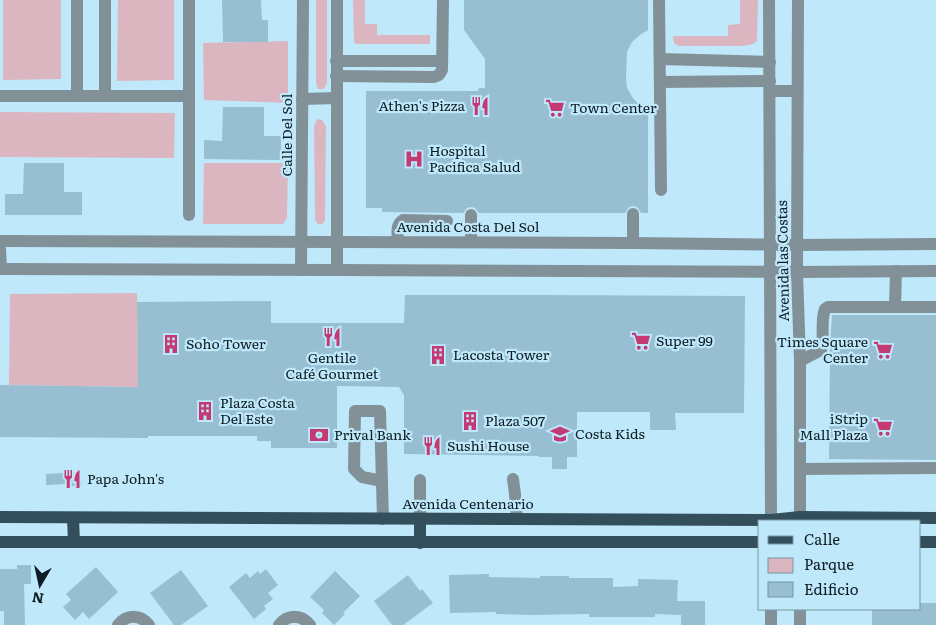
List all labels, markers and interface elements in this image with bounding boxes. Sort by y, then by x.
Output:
street label: Calle Del Sol [276,93,296,176]
place label: Athen's Pizza [378,95,465,115]
restaurant icon: Athen's Pizza [469,95,491,117]
supermarket icon: Town Center [544,97,566,119]
place label: Town Center [570,97,657,117]
place label: Hospital Pacifica Salud [429,140,521,176]
hospital icon: Hospital Pacifica Salud [403,148,425,170]
street label: Avenida las Costas [771,200,793,322]
street label: Avenida Costa Del Sol [396,216,540,236]
restaurant icon: Gentile Café Gourmet [321,326,343,348]
supermarket icon: Super 99 [630,330,652,352]
place label: Super 99 [656,330,713,350]
place label: Times Square Center [777,331,868,367]
building icon: Soho Tower [160,333,182,355]
place label: Soho Tower [186,333,266,353]
supermarket icon: Times Square Center [872,339,894,361]
building icon: Lacosta Tower [427,344,449,366]
place label: Lacosta Tower [453,344,550,364]
place label: Gentile Café Gourmet [286,347,379,383]
place label: Plaza Costa Del Este [220,392,295,428]
building icon: Plaza Costa Del Este [194,400,216,422]
place label: iStrip Mall Plaza [799,408,868,444]
building icon: Plaza 507 [459,410,481,432]
place label: Plaza 507 [485,410,545,430]
supermarket icon: iStrip Mall Plaza [872,416,894,438]
school or university icon: Costa Kids [549,423,571,445]
place label: Costa Kids [575,423,645,443]
bank icon: Prival Bank [308,424,330,446]
place label: Prival Bank [334,424,411,444]
restaurant icon: Sushi House [421,435,443,457]
place label: Sushi House [447,435,529,455]
restaurant icon: Papa John's [61,468,83,490]
place label: Papa John's [87,468,164,488]
street label: Avenida Centenario [402,493,534,513]
legend [758,520,921,610]
text: Calle [804,527,840,550]
text: Parque [804,552,854,575]
north arrow [15,560,65,610]
text: Edificio [804,577,859,600]
text: N [30,588,45,610]

